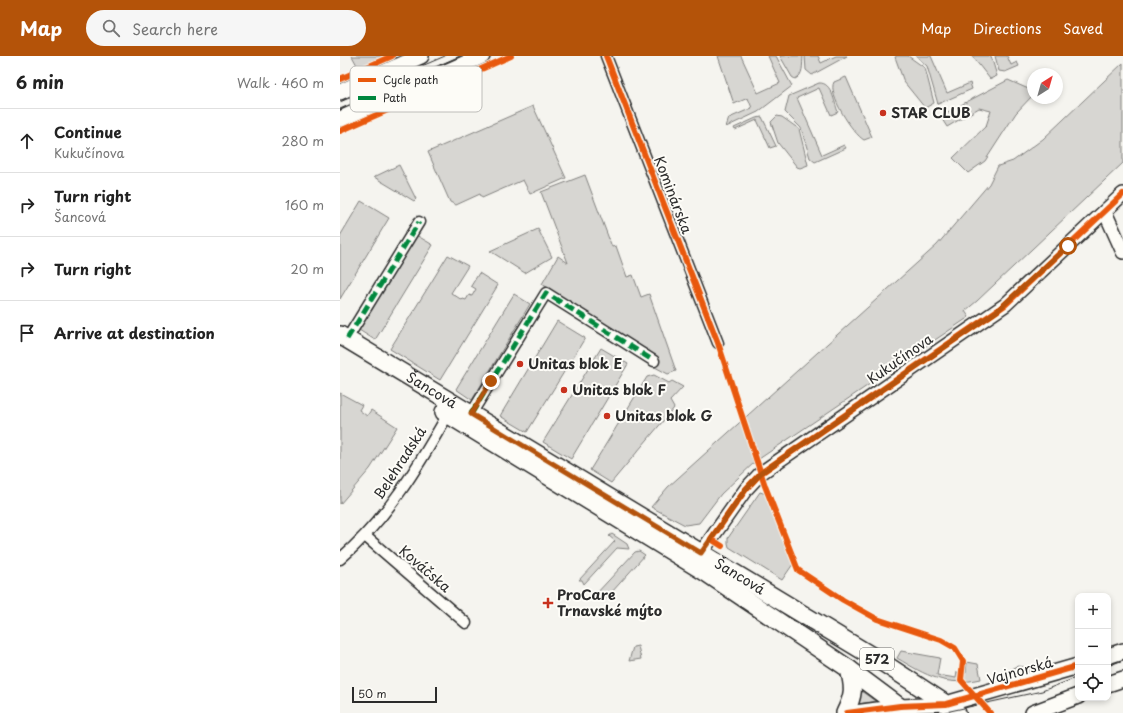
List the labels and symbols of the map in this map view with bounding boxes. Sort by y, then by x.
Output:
legend [350,66,482,112]
north arrow [1027,68,1063,104]
text: Cycle path [383,71,438,88]
text: Path [383,89,407,106]
place label: STAR CLUB [891,102,971,123]
marker: STAR CLUB [878,108,888,118]
street label: Kominárska [649,153,698,237]
route start [1059,237,1077,255]
street label: Kukučínova [863,328,937,389]
place label: Unitas blok E [528,353,623,374]
marker: Unitas blok E [515,359,525,369]
street label: Šancová [402,366,462,414]
route end [482,372,500,390]
place label: Unitas blok F [572,379,666,400]
marker: Unitas blok F [559,385,569,395]
place label: Unitas blok G [615,405,712,426]
marker: Unitas blok G [602,411,612,421]
street label: Belehradská [368,422,431,503]
street label: Kováčska [395,540,456,597]
street label: Šancová [711,552,770,600]
place label: ProCare Trnavské mýto [557,584,662,621]
marker: ProCare Trnavské mýto [542,597,554,609]
road number: 572 [860,648,894,670]
street label: Vajnorská [985,651,1055,690]
scale bar [352,685,437,704]

